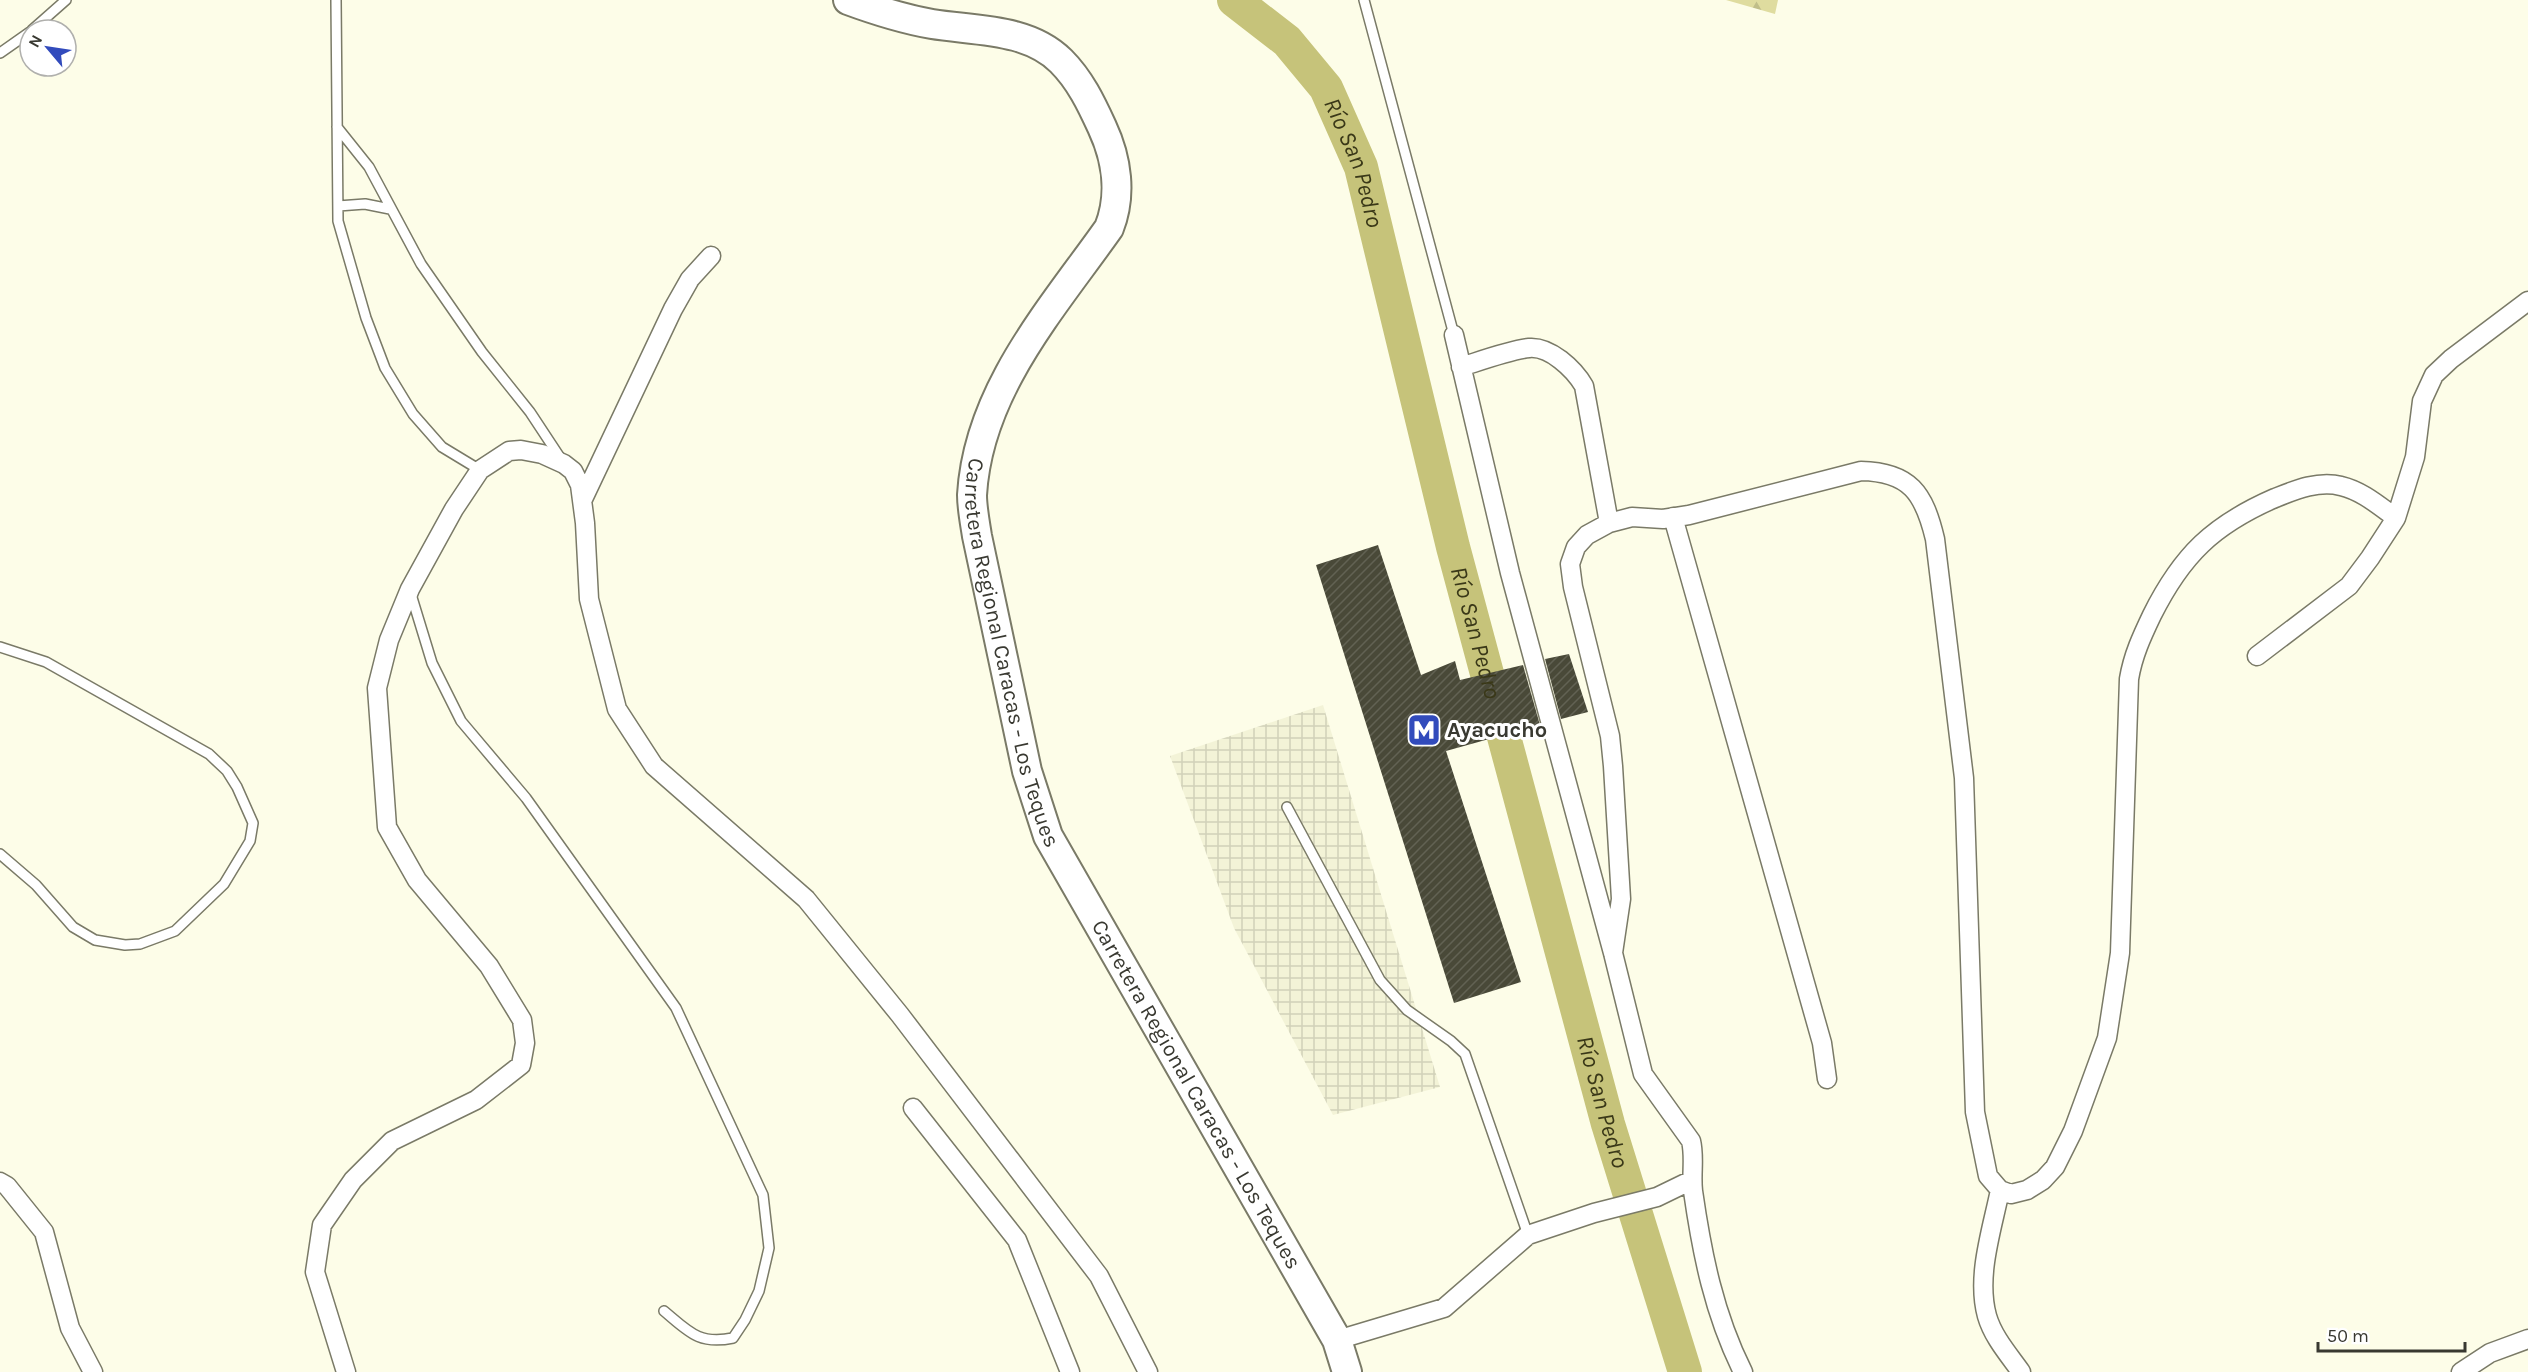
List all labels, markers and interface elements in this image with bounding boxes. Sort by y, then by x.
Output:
north arrow [18,18,78,78]
text: N [24,31,46,51]
water label: Río San Pedro [1318,93,1389,230]
street label: Carretera Regional Caracas - Los Teques [959,456,1065,852]
water label: Río San Pedro [1445,563,1507,702]
metro station icon: Ayacucho [1406,712,1442,748]
place label: Ayacucho [1447,717,1547,743]
street label: Carretera Regional Caracas - Los Teques [1086,915,1307,1274]
water label: Río San Pedro [1571,1033,1635,1171]
scale bar [2318,1315,2465,1353]
text: 50 m [2327,1325,2369,1347]

